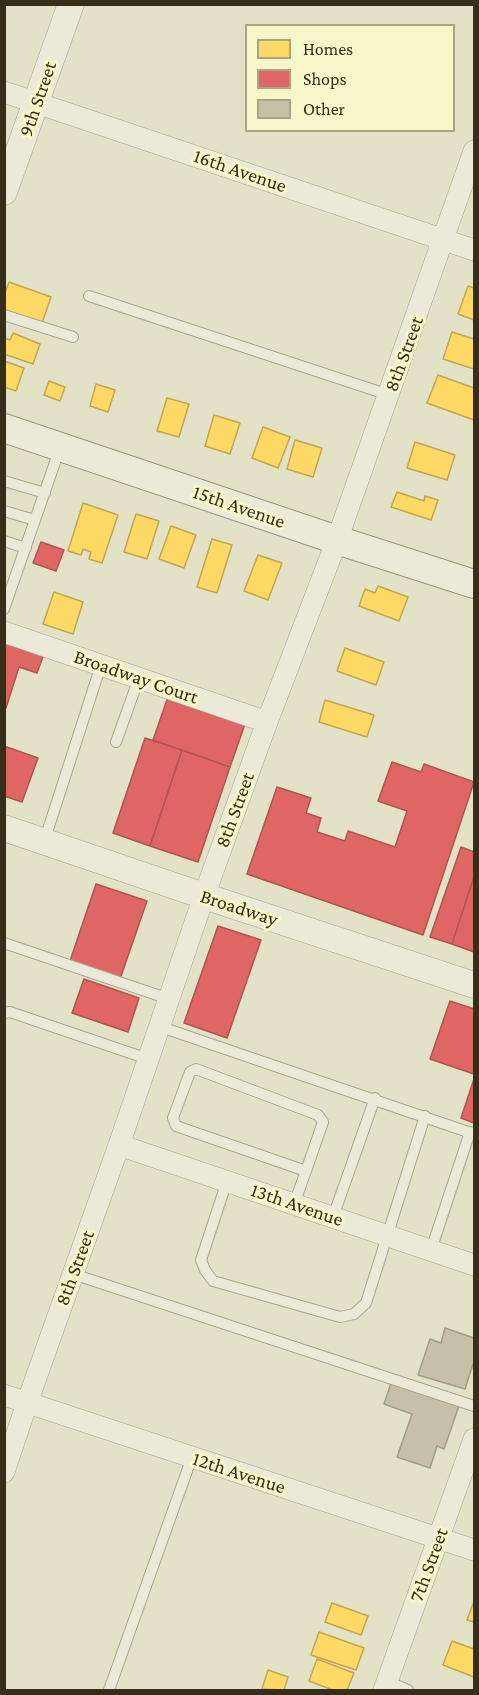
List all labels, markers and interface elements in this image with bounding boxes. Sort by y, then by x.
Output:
legend [245,24,455,132]
text: Homes [303,39,353,59]
street label: 9th Street [14,58,62,140]
text: Shops [303,69,347,89]
text: Other [303,99,345,119]
street label: 16th Avenue [190,144,290,198]
street label: 8th Street [379,313,429,395]
street label: 15th Avenue [190,480,288,534]
street label: Broadway Court [71,644,201,710]
street label: 8th Street [210,769,260,851]
street label: Broadway [197,884,281,932]
street label: 13th Avenue [248,1178,346,1232]
street label: 8th Street [50,1227,100,1309]
street label: 12th Avenue [190,1447,288,1499]
street label: 7th Street [405,1525,453,1605]

